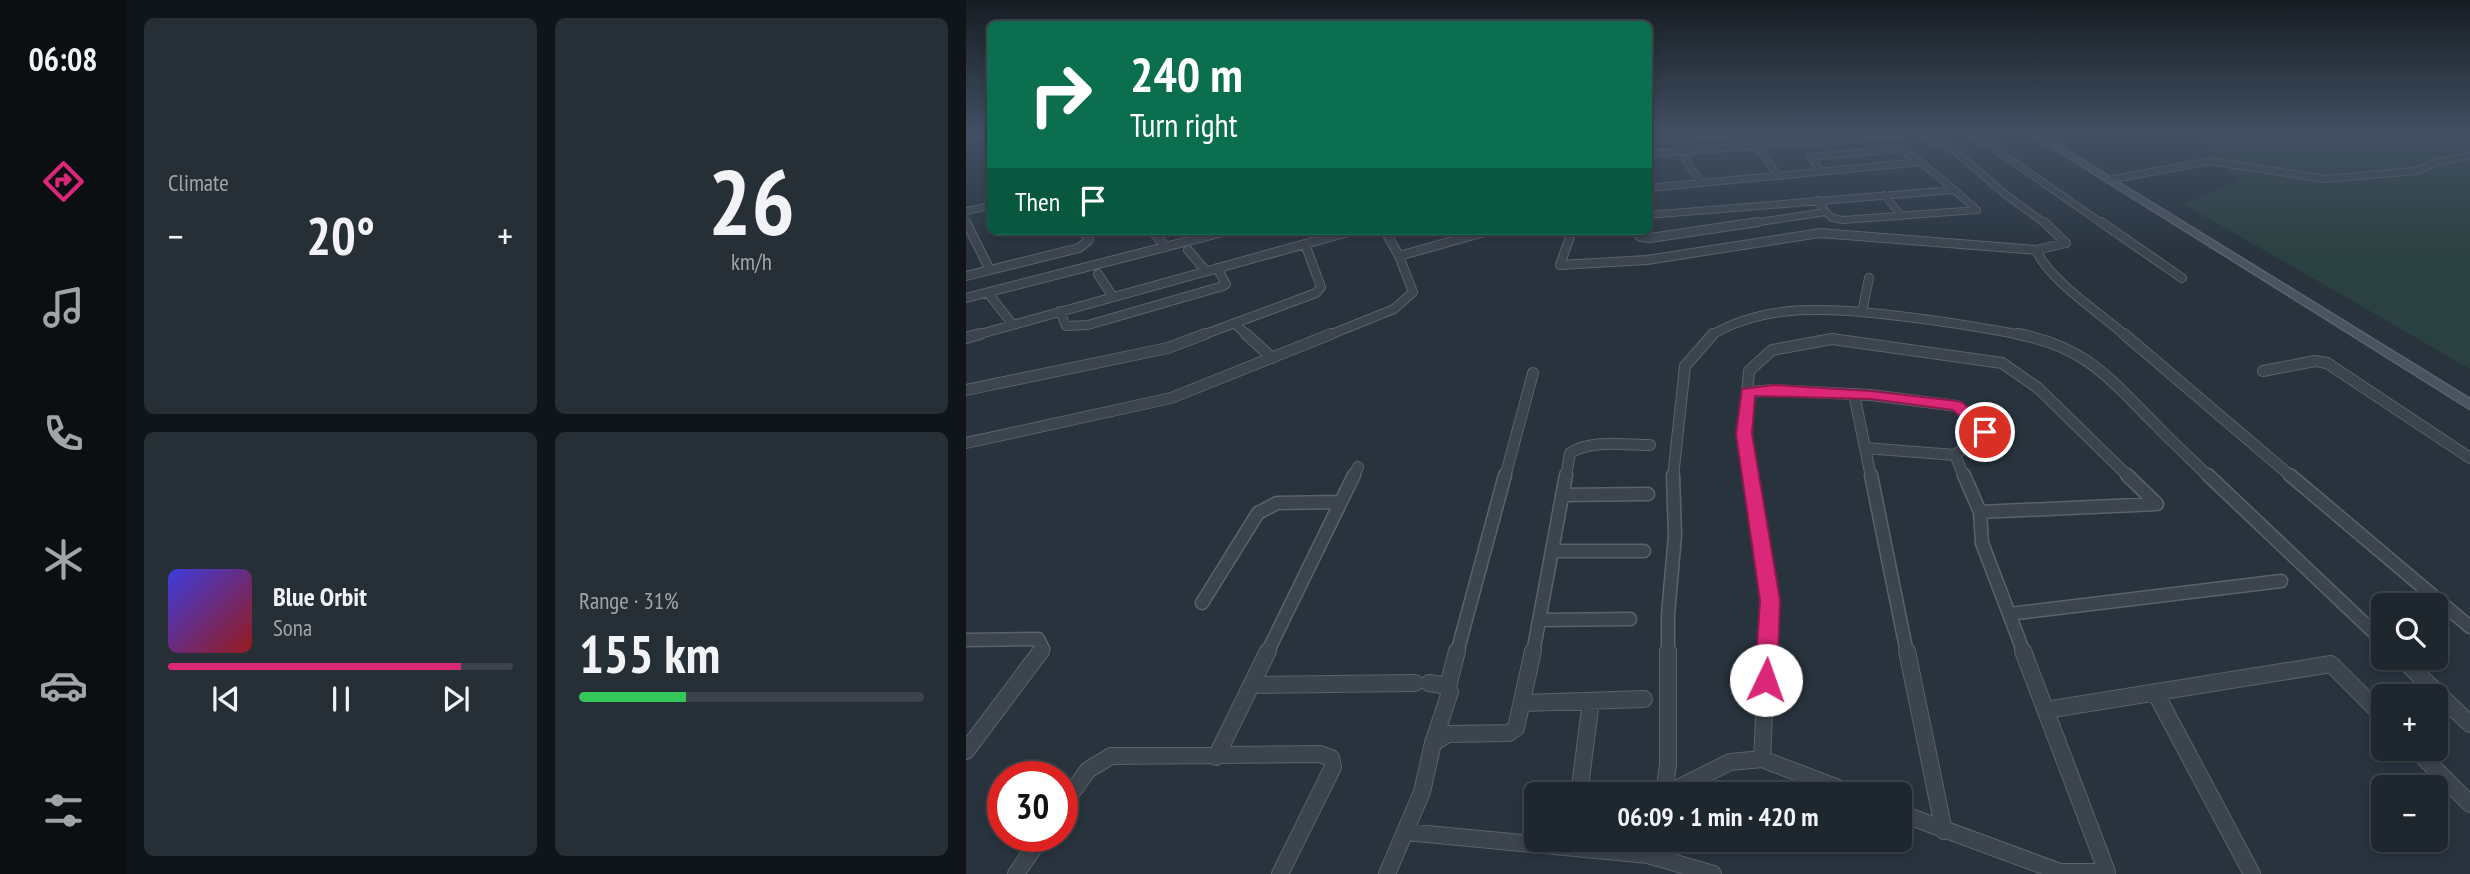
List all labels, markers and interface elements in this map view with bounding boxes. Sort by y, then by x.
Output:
text: 06:08 [28,38,98,80]
text: 240 m [1130,42,1243,106]
icon: right [1015,49,1106,140]
text: Turn right [1130,104,1238,146]
text: 26 [708,142,795,260]
icon: directions [39,157,88,206]
text: Climate [168,168,229,197]
icon: arrive [1074,182,1112,220]
text: Then [1015,185,1060,218]
text: 20° [306,202,375,269]
text: − [168,211,184,260]
text: + [497,211,513,260]
text: km/h [731,247,772,276]
icon: music [39,283,88,332]
pin [1955,402,2015,462]
icon: phone [39,409,88,458]
icon: arrive [1966,413,2004,451]
icon: climate [39,535,88,584]
text: Blue Orbit [273,580,367,613]
text: Range · 31% [579,586,679,615]
map controls [2371,593,2448,852]
button: search [2371,593,2448,670]
text: Sona [273,613,312,642]
text: 155 km [579,620,720,687]
position arrow [1729,643,1803,717]
icon: car [39,661,88,710]
icon: previous [207,680,245,718]
icon: pause [322,680,360,718]
icon: next [437,680,475,718]
button: + [2371,684,2448,761]
speed limit sign: 30 [987,761,1078,852]
button: − [2371,775,2448,852]
icon: filters [39,786,88,835]
text: 06:09 · 1 min · 420 m [1618,800,1818,833]

